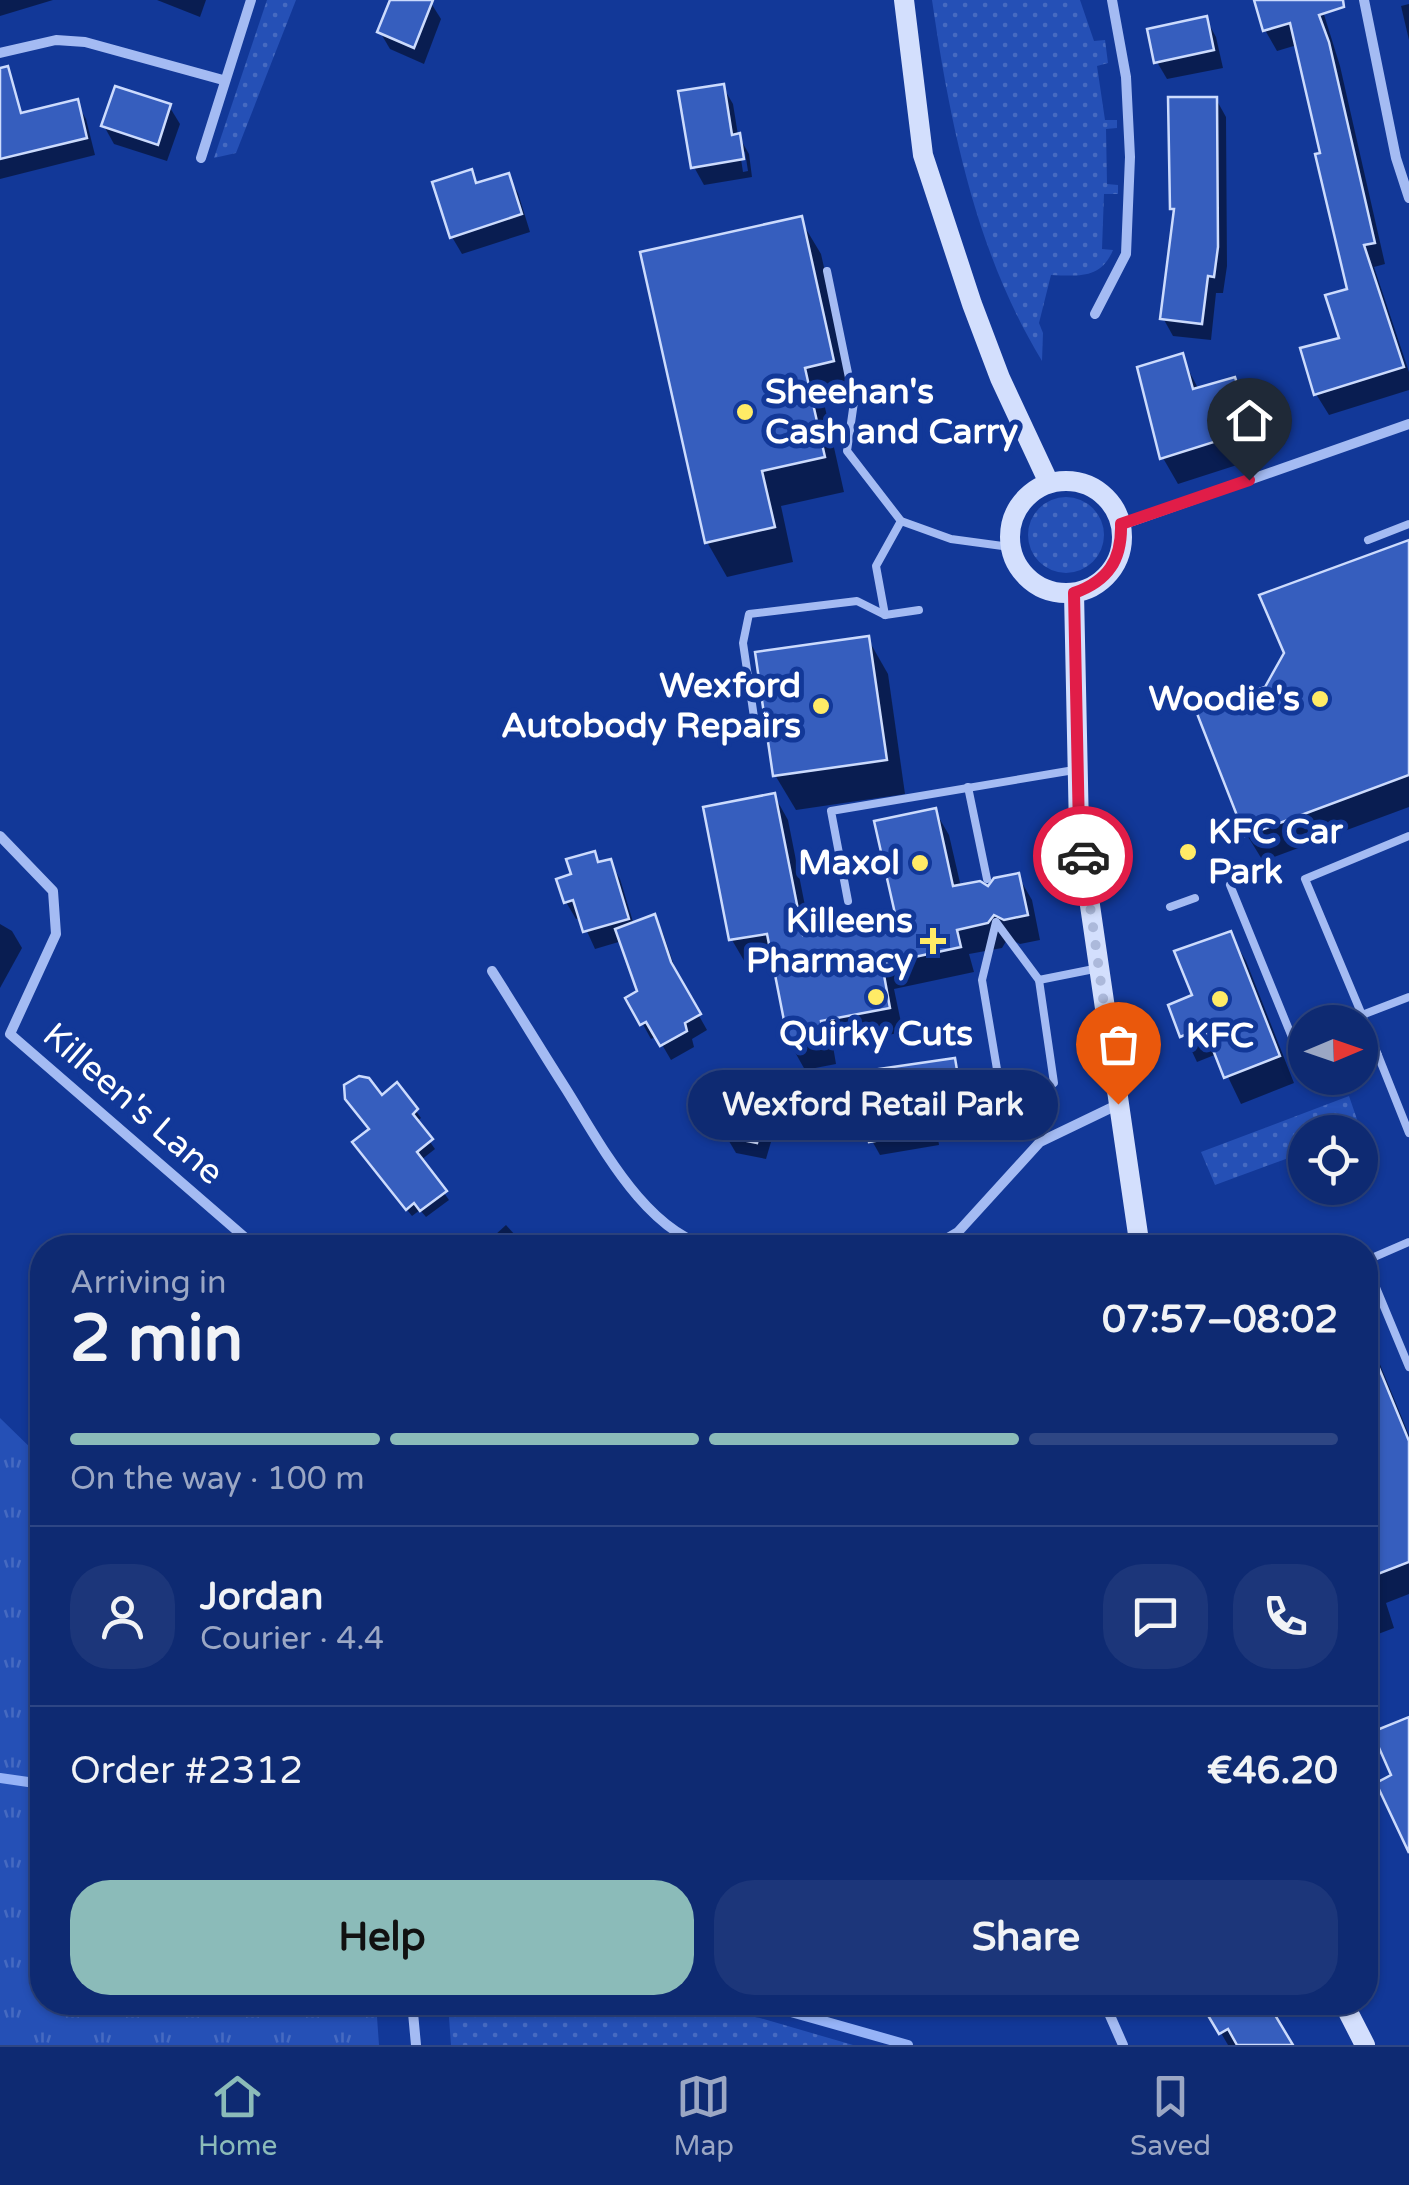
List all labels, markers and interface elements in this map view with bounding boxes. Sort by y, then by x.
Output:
place label: Sheehan's Cash and Carry [765,371,1018,453]
pin [1207,378,1292,481]
icon: home [1222,393,1277,448]
marker: Sheehan's Cash and Carry [734,401,756,423]
place label: Wexford Autobody Repairs [501,665,801,747]
place label: Woodie's [1148,678,1300,720]
marker: Woodie's [1309,688,1331,710]
marker: Wexford Autobody Repairs [810,695,832,717]
courier [1033,806,1133,906]
place label: KFC Car Park [1208,811,1343,893]
icon: car [1056,829,1111,884]
marker: KFC Car Park [1177,841,1199,863]
place label: Maxol [798,842,900,884]
marker: Maxol [909,852,931,874]
place label: Killeens Pharmacy [746,900,913,982]
marker: Killeens Pharmacy [922,930,944,952]
marker: Quirky Cuts [865,986,887,1008]
marker: KFC [1209,988,1231,1010]
pin [1076,1002,1161,1105]
north arrow [1288,1005,1378,1095]
map controls [1288,1005,1378,1205]
place label: Quirky Cuts [779,1013,973,1055]
street label: Killeen's Lane [34,1014,232,1194]
place label: KFC [1186,1015,1254,1057]
icon: bag [1091,1017,1146,1072]
callout: Wexford Retail Park [688,1069,1058,1139]
text: Wexford Retail Park [722,1086,1024,1124]
button: locate [1288,1115,1378,1205]
text: Arriving in [70,1264,227,1302]
text: 07:57–08:02 [1102,1297,1338,1343]
text: 2 min [70,1300,243,1379]
text: On the way · 100 m [70,1460,365,1498]
button: person [70,1564,175,1669]
button: chat [1103,1564,1208,1669]
button: phone [1233,1564,1338,1669]
text: Jordan [200,1574,323,1620]
text: Courier · 4.4 [200,1620,384,1658]
text: Order #2312 [70,1748,303,1794]
text: €46.20 [1207,1748,1338,1794]
button: Help [70,1880,694,1995]
button: Share [714,1880,1338,1995]
tab: Home [198,2069,277,2163]
tab: Map [673,2069,734,2163]
tab: Saved [1130,2069,1211,2163]

